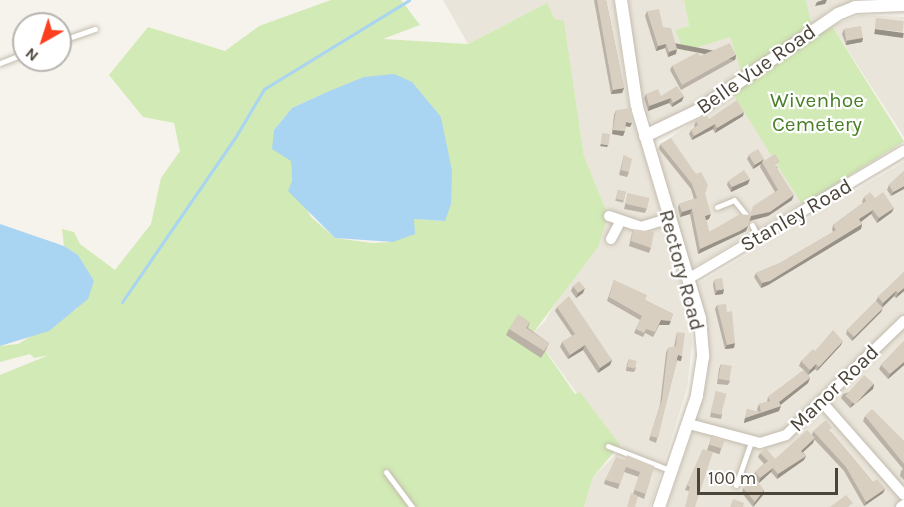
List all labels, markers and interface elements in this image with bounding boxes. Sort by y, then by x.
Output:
north arrow [12,12,72,72]
street label: Belle Vue Road [691,19,821,119]
text: N [21,44,42,66]
park label: Wivenhoe Cemetery [770,87,864,137]
street label: Stanley Road [736,173,856,257]
street label: Rectory Road [654,207,710,333]
street label: Manor Road [784,339,884,437]
scale bar [700,456,841,494]
text: 100 m [708,467,756,489]

